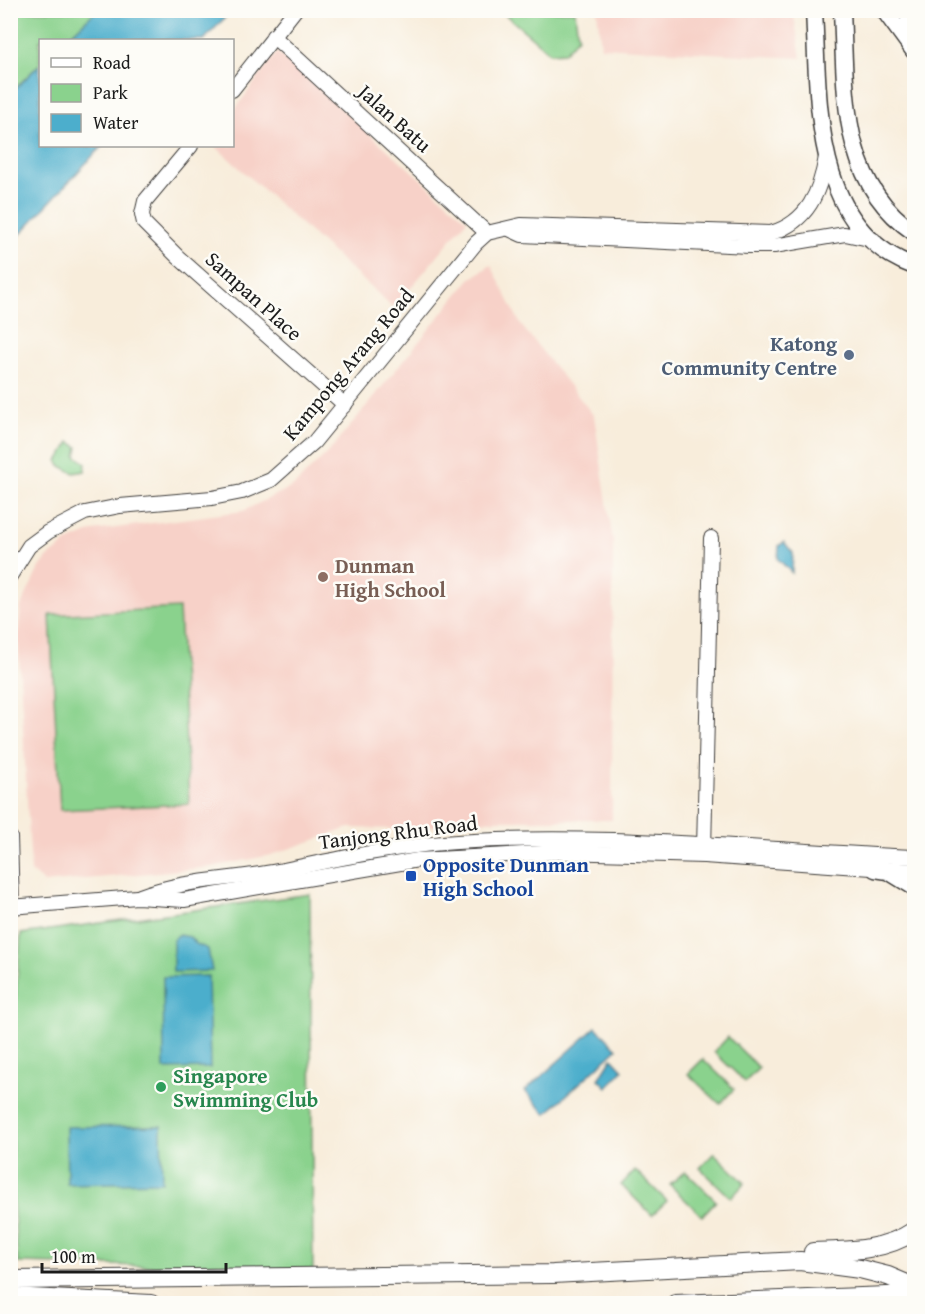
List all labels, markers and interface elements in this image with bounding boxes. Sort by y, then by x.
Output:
legend [39,39,234,147]
text: Road [93,49,131,76]
street label: Jalan Batu [349,75,439,160]
text: Park [93,79,129,106]
text: Water [93,109,139,136]
street label: Sampan Place [199,244,310,348]
street label: Kampong Arang Road [275,281,422,447]
place label: Katong Community Centre [661,328,838,383]
marker: Katong Community Centre [842,348,856,362]
place label: Dunman High School [335,550,446,605]
marker: Dunman High School [316,570,330,584]
street label: Tanjong Rhu Road [317,807,480,857]
place label: Opposite Dunman High School [423,849,590,904]
marker: Opposite Dunman High School [404,869,418,883]
place label: Singapore Swimming Club [173,1060,318,1115]
marker: Singapore Swimming Club [154,1080,168,1094]
scale bar [42,1236,226,1274]
text: 100 m [51,1243,96,1270]

